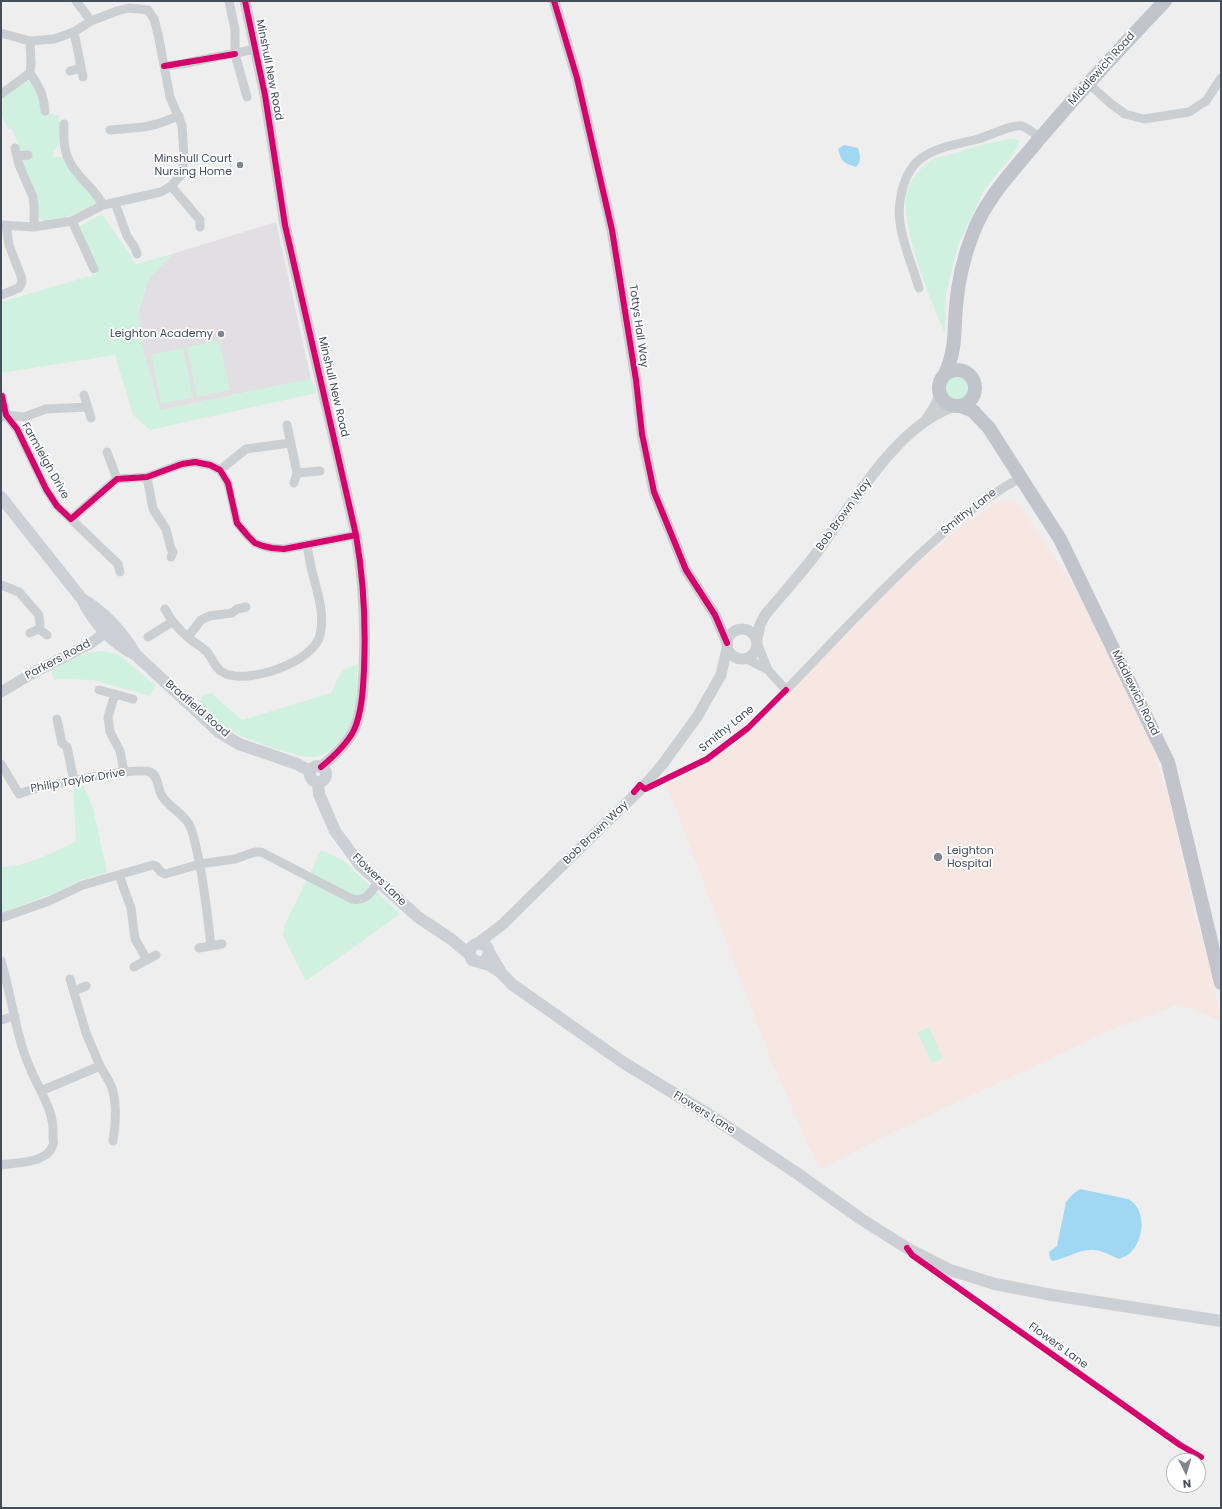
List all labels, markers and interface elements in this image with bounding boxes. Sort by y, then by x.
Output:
street label: Minshull New Road [253,18,285,122]
street label: Middlewich Road [1066,30,1138,108]
place label: Minshull Court Nursing Home [154,152,232,178]
marker: Minshull Court Nursing Home [235,160,245,170]
street label: Tottys Hall Way [626,284,650,368]
place label: Leighton Academy [110,327,213,341]
marker: Leighton Academy [216,329,226,339]
street label: Minshull New Road [315,336,351,438]
street label: Farmleigh Drive [18,420,72,502]
street label: Bob Brown Way [814,477,874,553]
street label: Smithy Lane [939,486,999,538]
street label: Parkers Road [23,637,93,683]
street label: Middlewich Road [1109,648,1161,738]
street label: Bradfield Road [162,678,232,740]
street label: Smithy Lane [697,703,757,755]
street label: Philip Taylor Drive [30,766,126,796]
street label: Bob Brown Way [561,799,631,867]
place label: Leighton Hospital [947,844,994,870]
street label: Flowers Lane [349,851,409,909]
marker: Leighton Hospital [932,851,944,863]
street label: Flowers Lane [671,1089,737,1137]
street label: Flowers Lane [1026,1320,1090,1372]
north arrow [1166,1453,1206,1493]
text: N [1182,1476,1192,1492]

